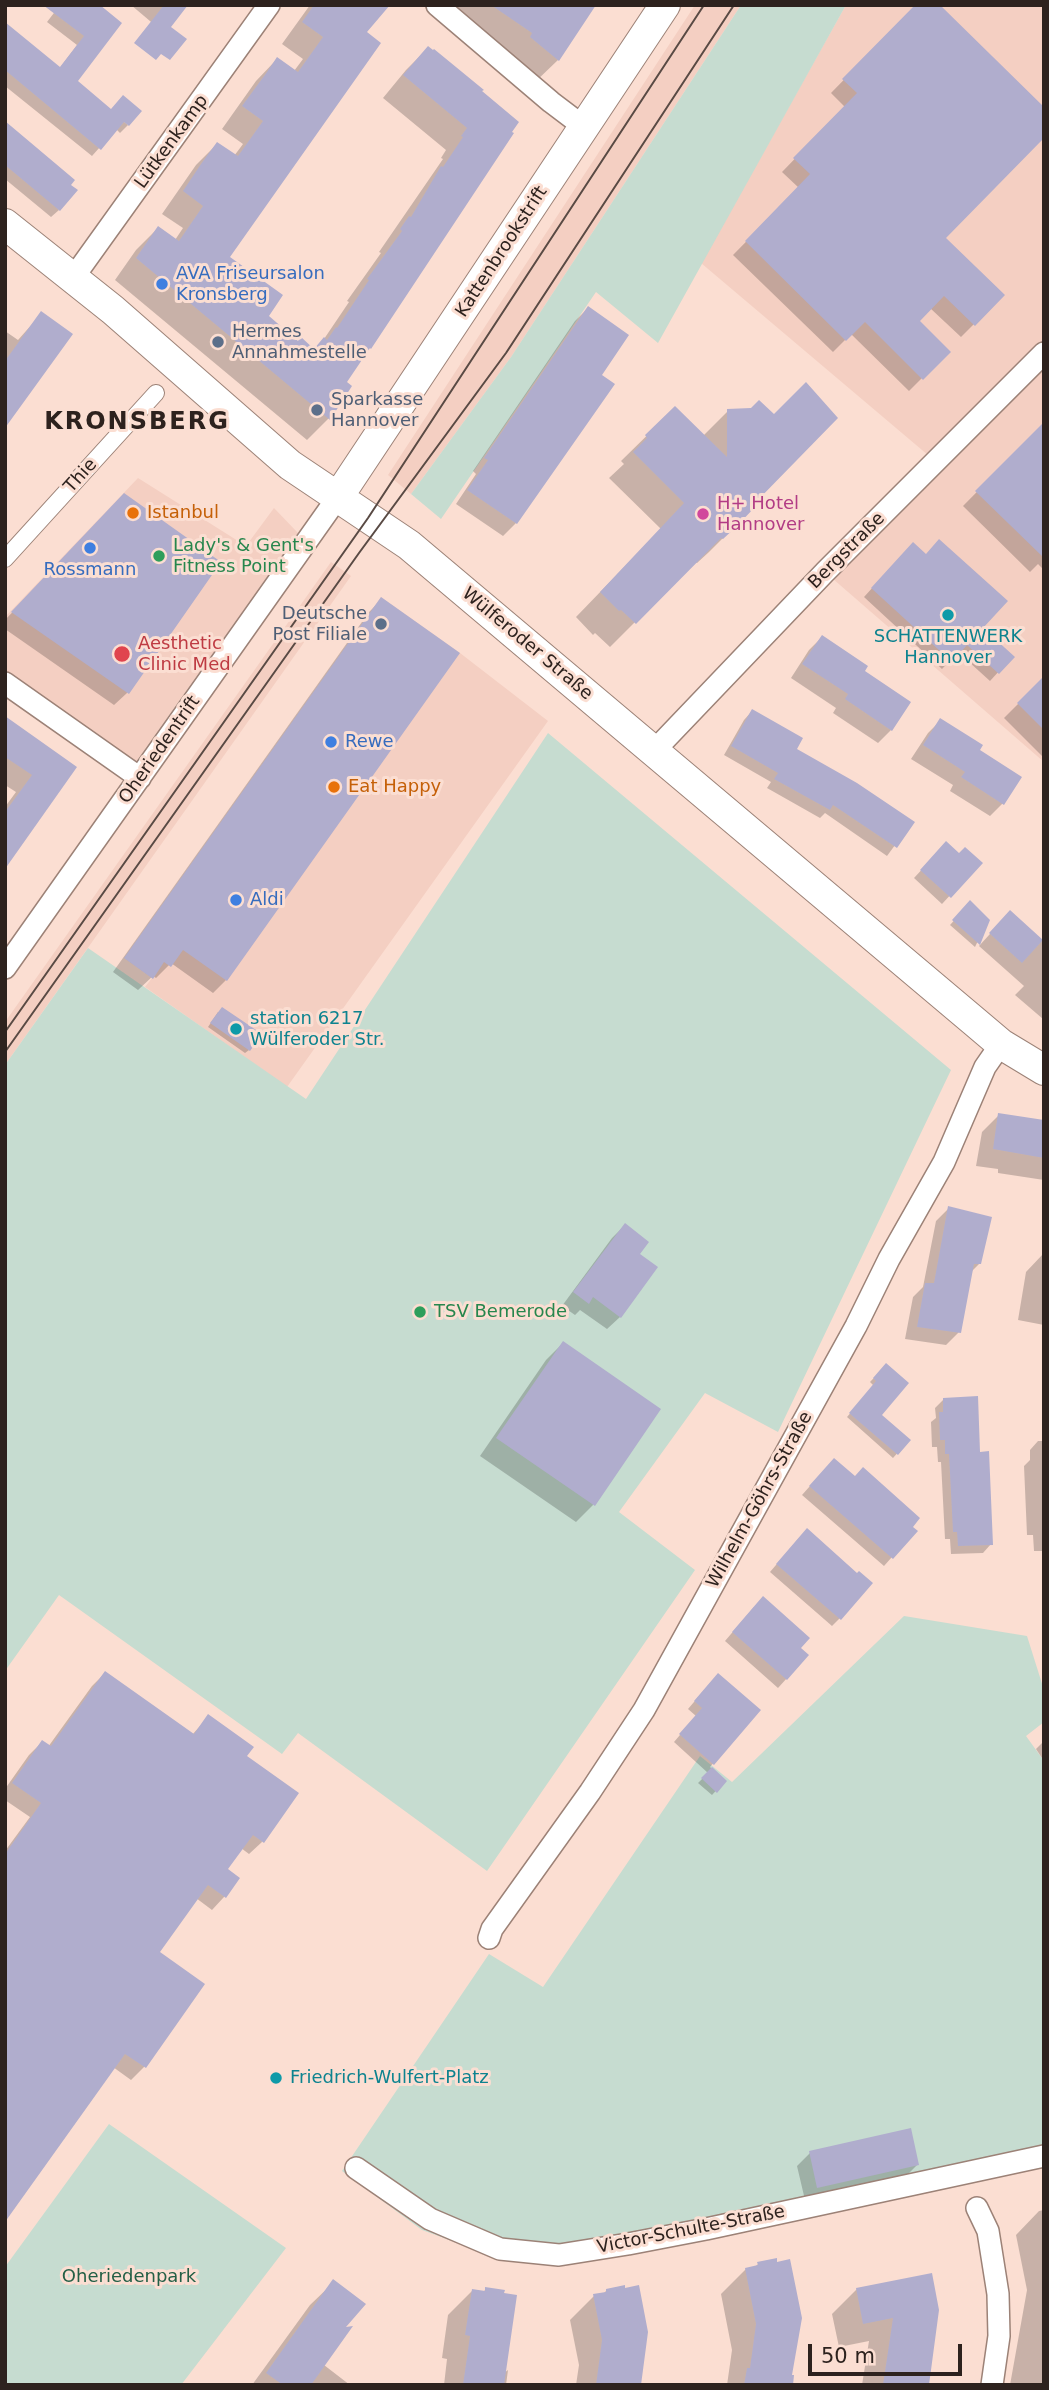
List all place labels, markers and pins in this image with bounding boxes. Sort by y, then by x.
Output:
place label: AVA Friseursalon Kronsberg [176,263,325,306]
marker: AVA Friseursalon Kronsberg [154,276,170,292]
place label: Hermes Annahmestelle [232,321,367,364]
marker: Hermes Annahmestelle [210,334,226,350]
place label: Sparkasse Hannover [331,389,423,432]
marker: Sparkasse Hannover [309,402,325,418]
place label: H+ Hotel Hannover [717,493,805,536]
place label: Istanbul [147,502,219,524]
marker: Istanbul [125,505,141,521]
marker: H+ Hotel Hannover [695,506,711,522]
place label: Lady's & Gent's Fitness Point [173,535,314,578]
marker: Rossmann [82,540,98,556]
marker: Lady's & Gent's Fitness Point [151,548,167,564]
place label: Rossmann [44,559,136,581]
place label: Deutsche Post Filiale [272,603,367,646]
marker: SCHATTENWERK Hannover [940,607,956,623]
marker: Deutsche Post Filiale [373,616,389,632]
place label: SCHATTENWERK Hannover [874,626,1022,668]
place label: Aesthetic Clinic Med [138,633,231,676]
marker: Aesthetic Clinic Med [112,644,132,664]
place label: Rewe [345,731,394,753]
marker: Rewe [323,734,339,750]
place label: Eat Happy [348,776,441,798]
marker: Eat Happy [326,779,342,795]
place label: Aldi [250,889,284,911]
marker: Aldi [228,892,244,908]
place label: station 6217 Wülferoder Str. [250,1008,385,1050]
marker: station 6217 Wülferoder Str. [228,1021,244,1037]
place label: TSV Bemerode [434,1301,567,1323]
marker: TSV Bemerode [412,1304,428,1320]
place label: Friedrich-Wulfert-Platz [290,2067,489,2089]
marker: Friedrich-Wulfert-Platz [268,2070,284,2086]

